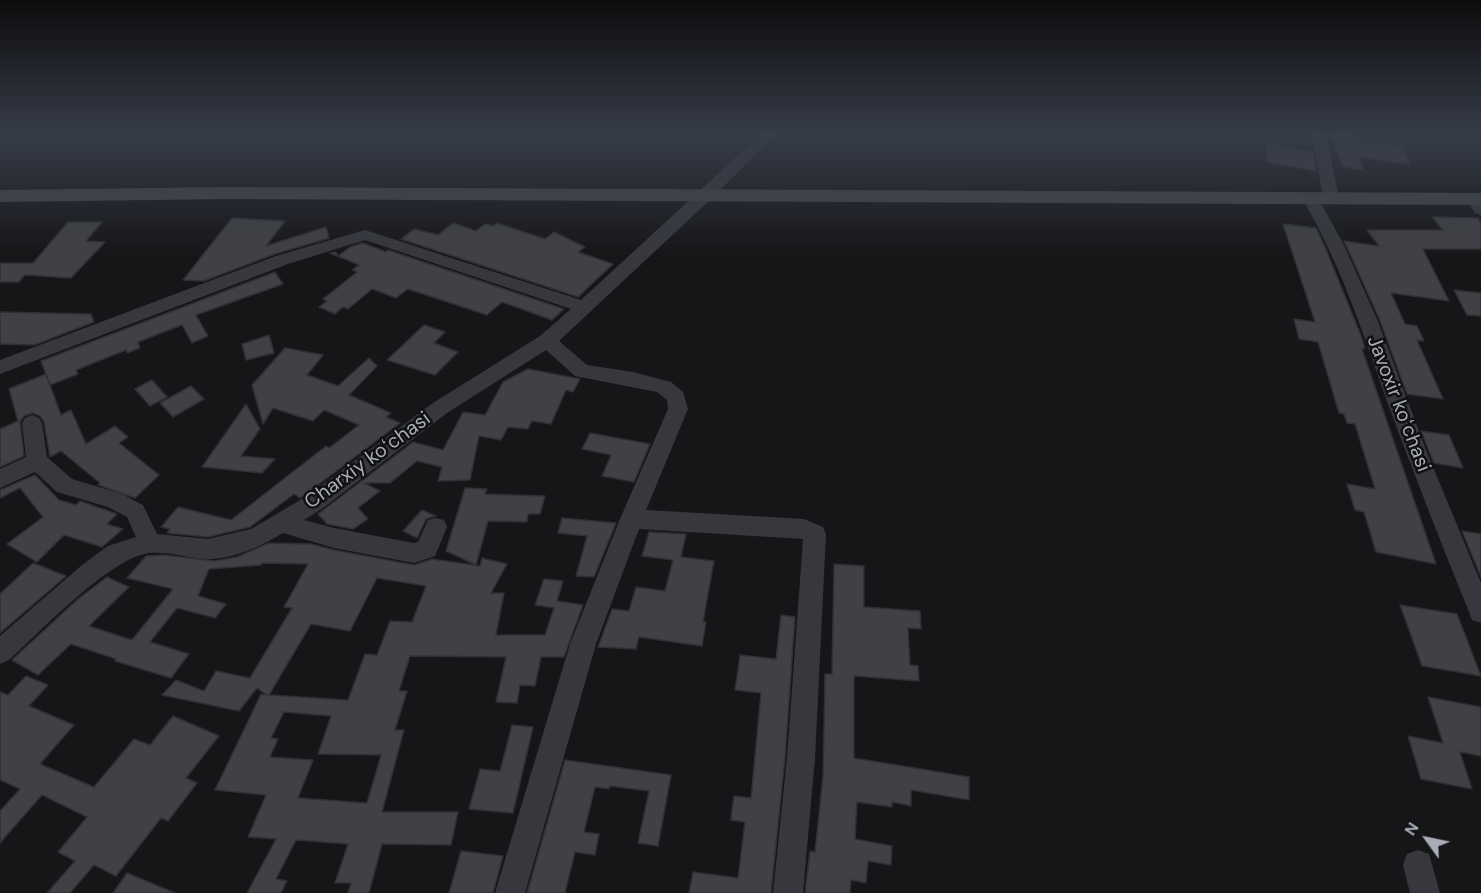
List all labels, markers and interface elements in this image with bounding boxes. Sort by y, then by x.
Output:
street label: Javoxir koʻchasi [1361,333,1435,475]
street label: Charxiy koʻchasi [300,407,436,515]
north arrow [1397,809,1457,869]
text: N [1399,818,1423,840]

